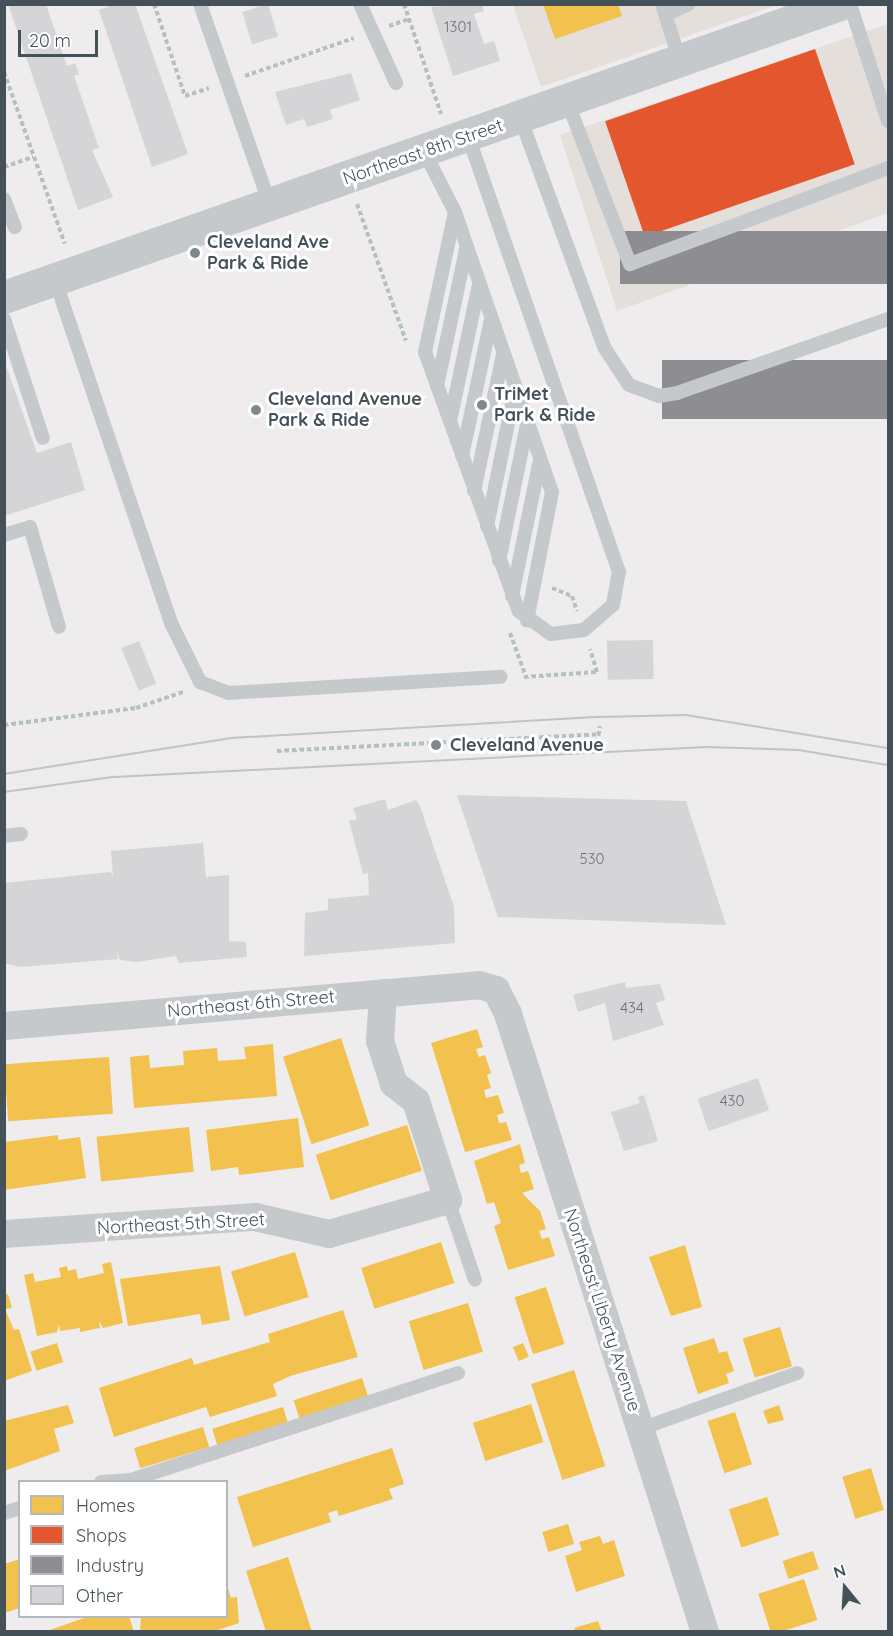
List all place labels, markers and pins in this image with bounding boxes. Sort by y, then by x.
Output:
place label: Cleveland Ave Park & Ride [207,232,329,274]
marker: Cleveland Ave Park & Ride [188,246,202,260]
place label: TriMet Park & Ride [494,384,596,426]
place label: Cleveland Avenue Park & Ride [268,389,422,432]
marker: TriMet Park & Ride [475,398,489,412]
marker: Cleveland Avenue Park & Ride [249,403,263,417]
place label: Cleveland Avenue [450,734,604,756]
marker: Cleveland Avenue [427,736,445,754]

